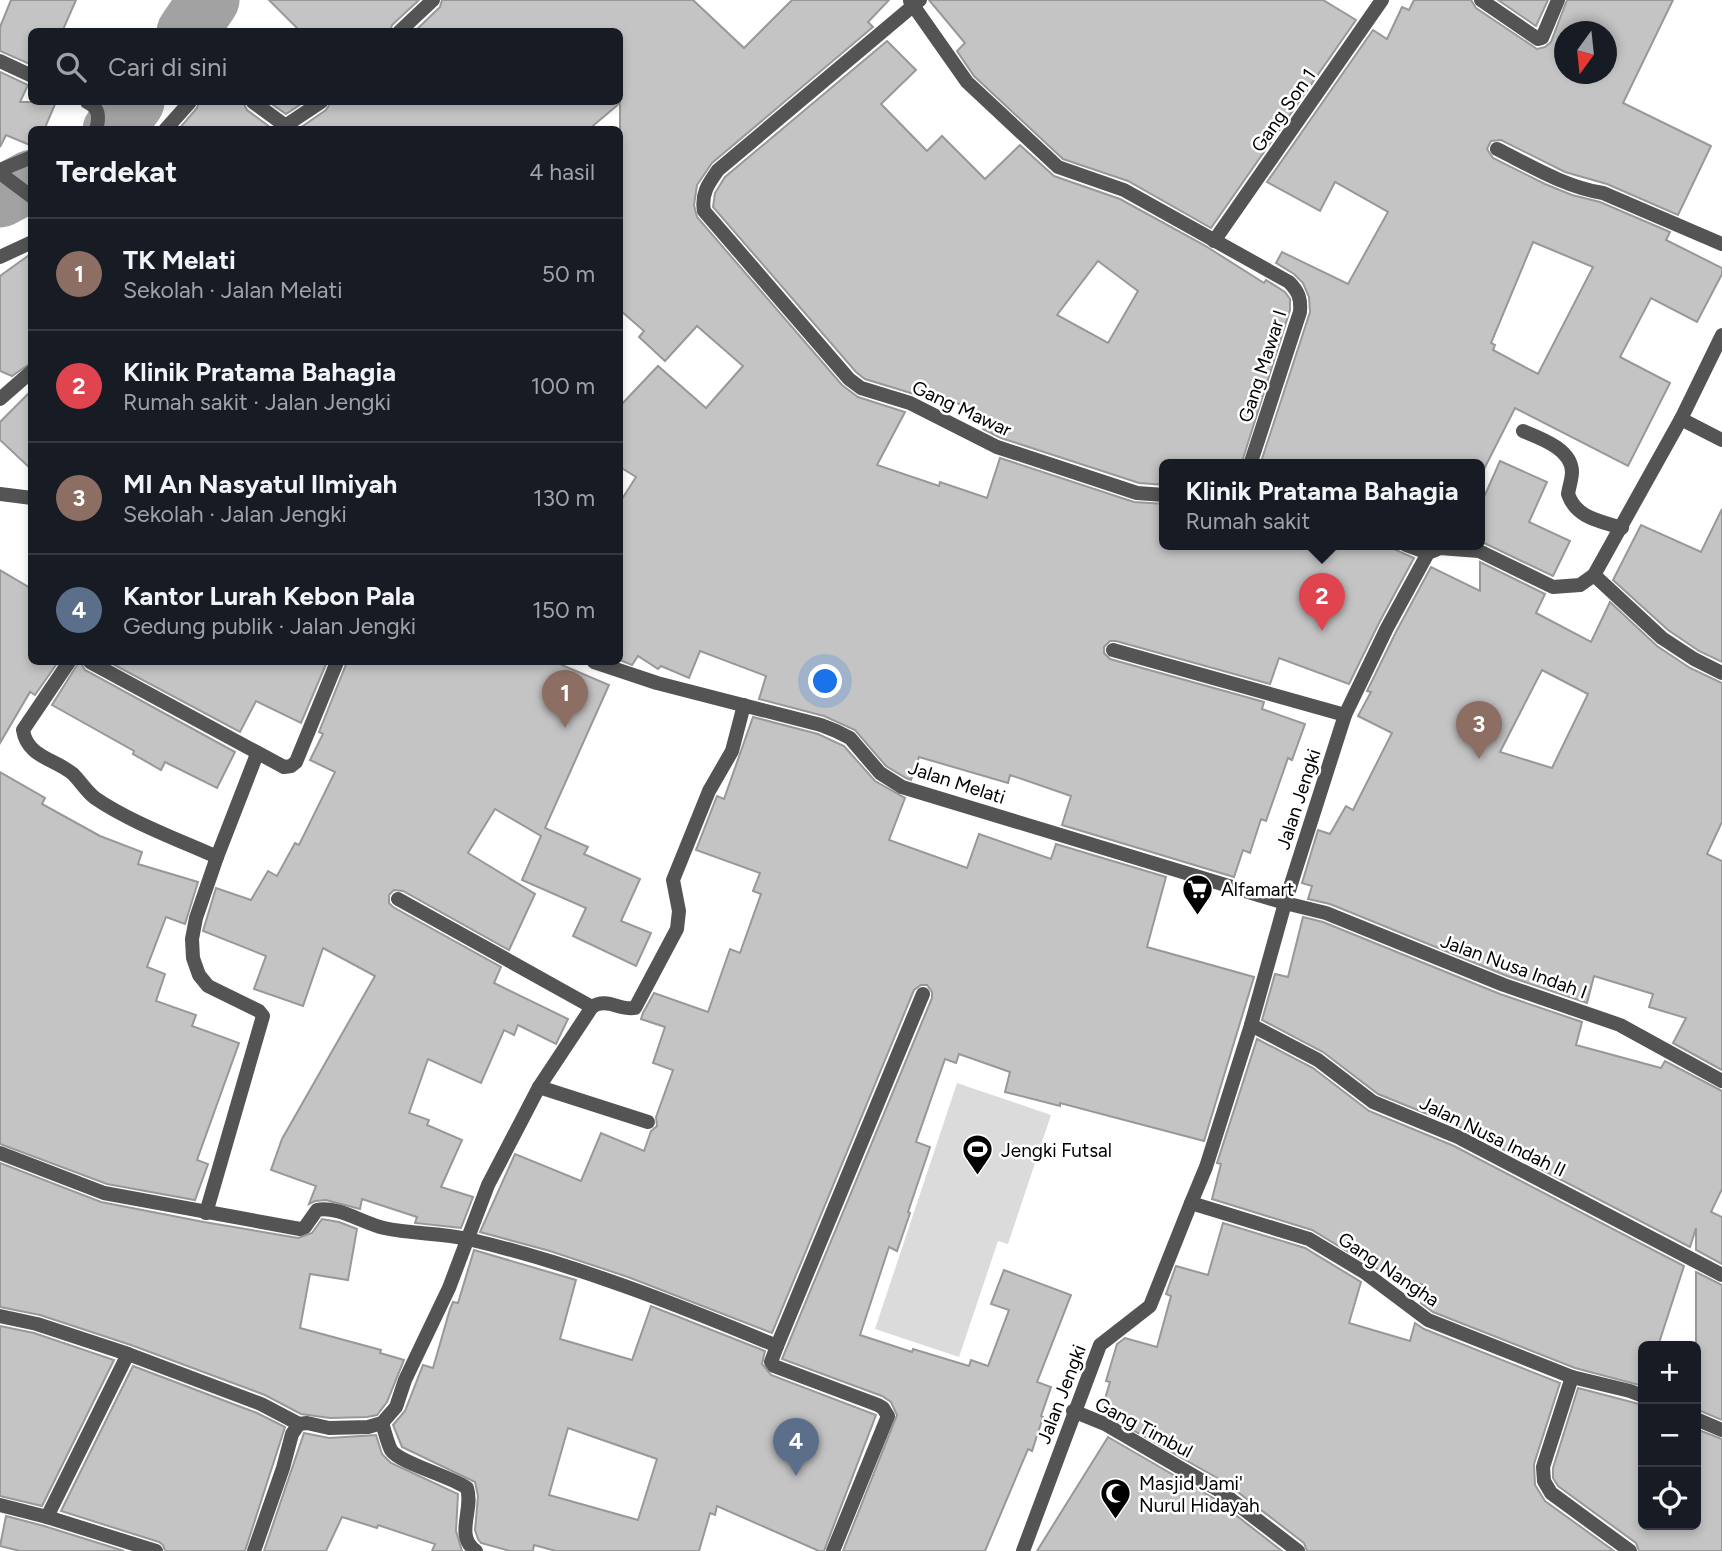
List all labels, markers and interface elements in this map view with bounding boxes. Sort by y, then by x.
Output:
north arrow [1554,21,1617,84]
search box [28,28,623,105]
icon: search [52,48,90,86]
text: Cari di sini [108,51,228,83]
street label: Gang Son 1 [1246,64,1320,156]
text: Terdekat [56,153,177,190]
text: 4 hasil [529,158,595,186]
text: TK Melati [123,244,236,276]
text: 1 [74,260,84,288]
text: 50 m [542,260,595,288]
text: Sekolah · Jalan Melati [123,276,342,304]
street label: Gang Mawar I [1233,307,1291,425]
text: Klinik Pratama Bahagia [123,356,396,388]
text: 2 [72,372,86,400]
text: 100 m [531,372,595,400]
street label: Gang Mawar [908,375,1016,442]
text: Rumah sakit · Jalan Jengki [123,388,391,416]
popup [1159,459,1485,550]
text: MI An Nasyatul Ilmiyah [123,468,397,500]
text: Klinik Pratama Bahagia [1185,475,1459,507]
text: 3 [73,484,85,512]
text: 130 m [533,484,595,512]
text: Sekolah · Jalan Jengki [123,500,347,528]
text: Rumah sakit [1185,507,1310,535]
pin: 2 [1299,573,1345,631]
text: Kantor Lurah Kebon Pala [123,580,415,612]
text: 4 [72,596,86,624]
text: 150 m [532,596,595,624]
text: Gedung publik · Jalan Jengki [123,612,416,640]
your location [808,664,842,698]
pin: 1 [542,670,588,728]
pin: 3 [1456,701,1502,759]
street label: Jalan Jengki [1271,746,1326,852]
street label: Jalan Melati [905,756,1008,809]
supermarket icon: Alfamart [1181,872,1215,916]
place label: Alfamart [1221,878,1294,901]
street label: Jalan Nusa Indah I [1437,929,1590,1004]
street label: Jalan Nusa Indah II [1416,1091,1569,1182]
sports icon: Jengki Futsal [961,1133,995,1177]
place label: Jengki Futsal [1001,1139,1112,1162]
street label: Gang Nangha [1334,1227,1444,1312]
street label: Jalan Jengki [1032,1341,1091,1447]
map controls [1638,1341,1701,1530]
button: + [1638,1341,1701,1404]
street label: Gang Timbul [1091,1392,1197,1463]
button: − [1638,1404,1701,1467]
pin: 4 [773,1418,819,1476]
button: locate [1638,1467,1701,1530]
place label: Masjid Jami' Nurul Hidayah [1139,1472,1260,1517]
mosque icon: Masjid Jami' Nurul Hidayah [1099,1477,1133,1521]

